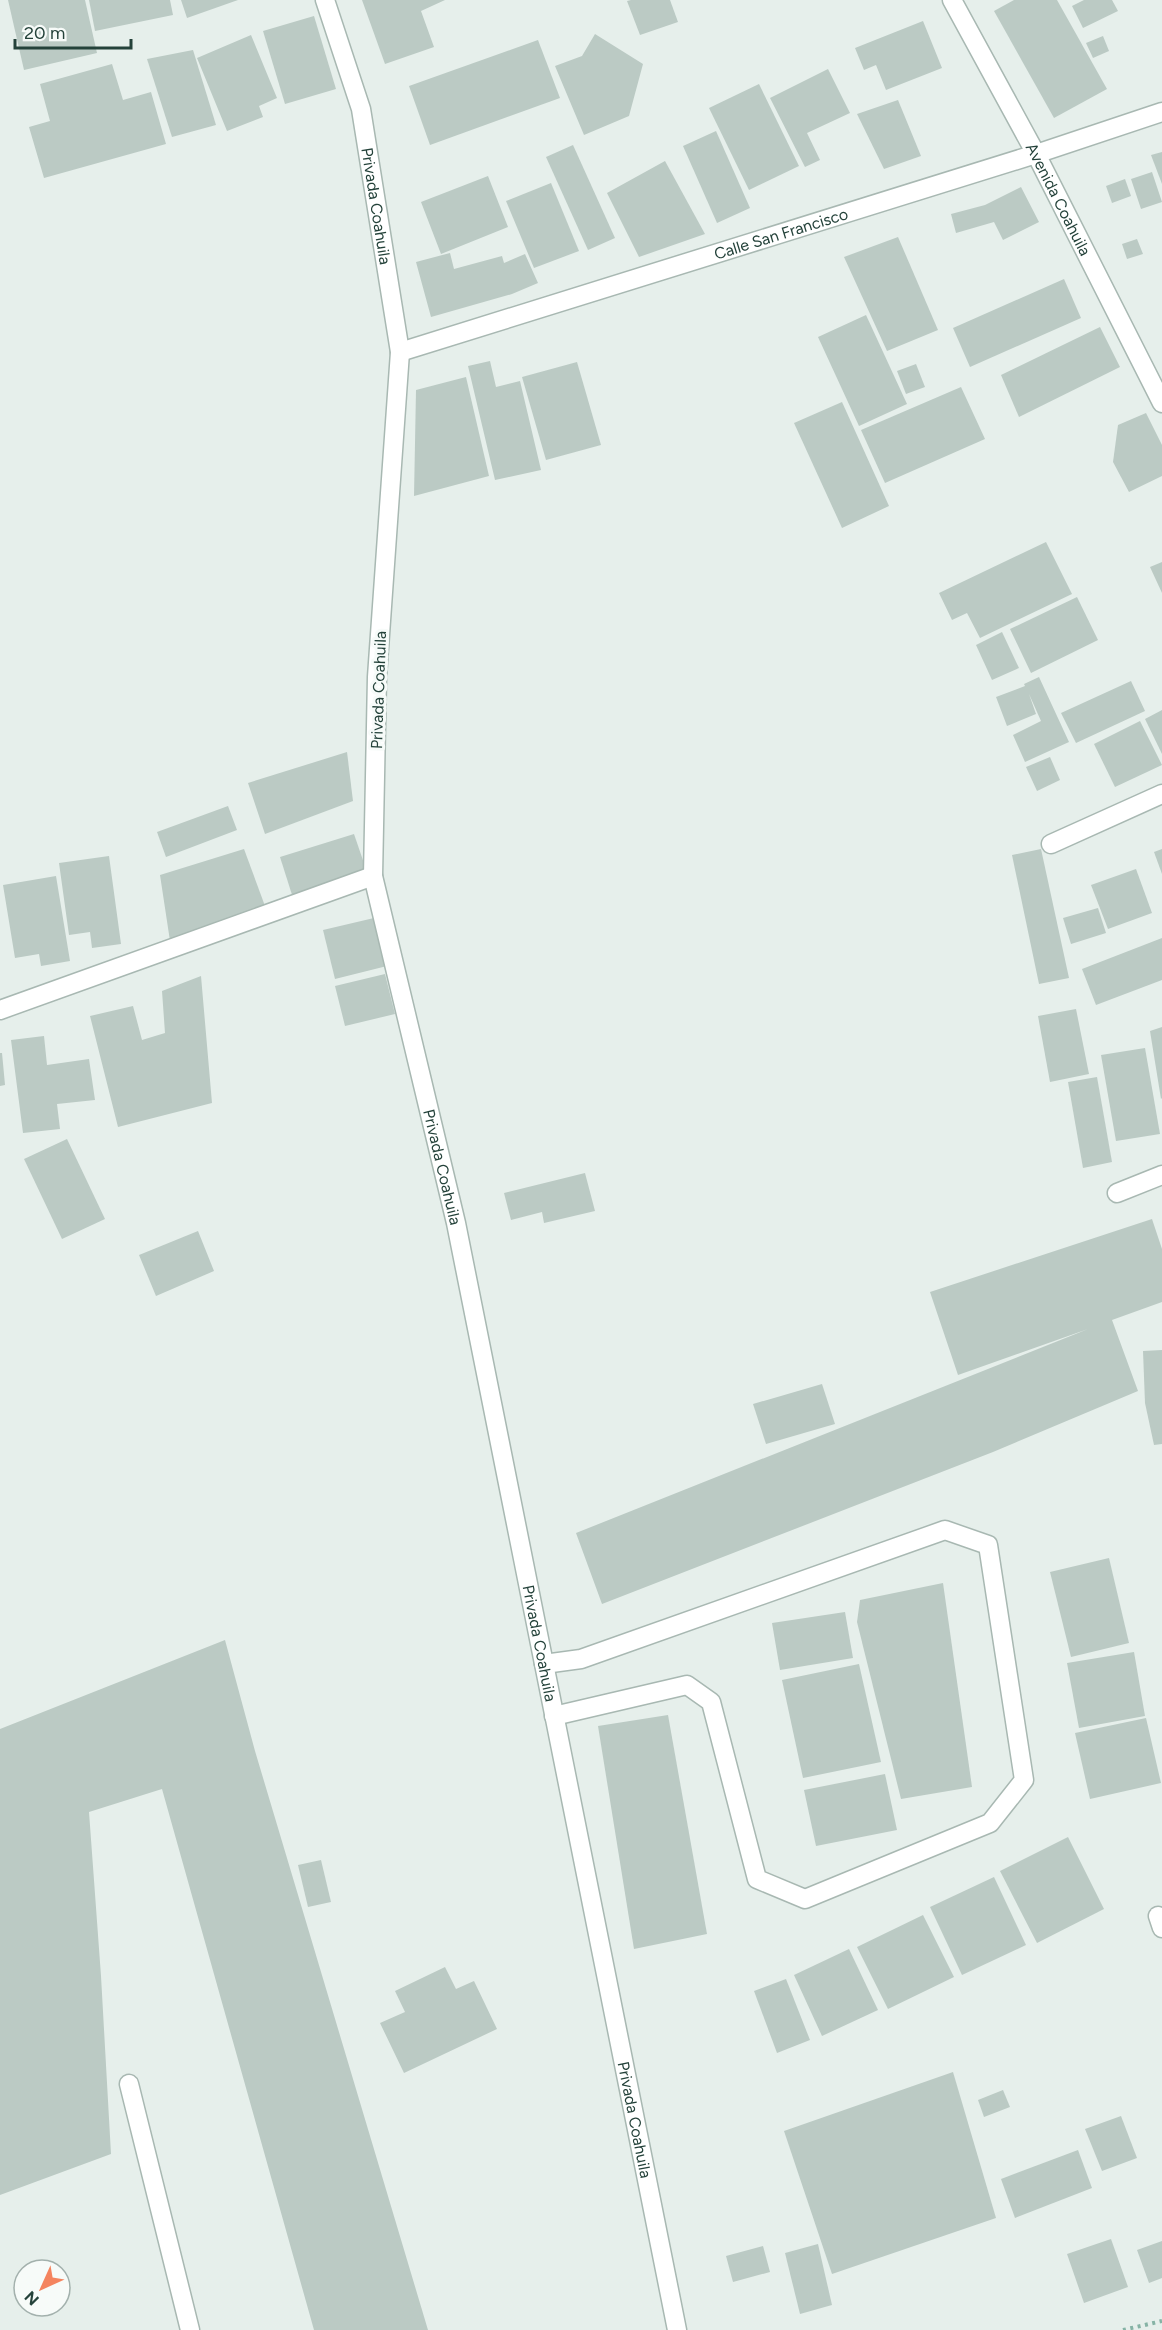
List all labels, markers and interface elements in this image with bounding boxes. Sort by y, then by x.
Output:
scale bar [15,12,130,50]
text: 20 m [24,22,65,44]
street label: Avenida Coahuila [1022,140,1095,259]
street label: Privada Coahuila [357,146,395,266]
street label: Calle San Francisco [712,204,850,264]
street label: Privada Coahuila [367,631,390,749]
street label: Privada Coahuila [419,1107,465,1227]
street label: Privada Coahuila [518,1583,560,1703]
street label: Privada Coahuila [614,2060,655,2180]
north arrow [12,2258,72,2318]
text: N [21,2287,43,2309]

